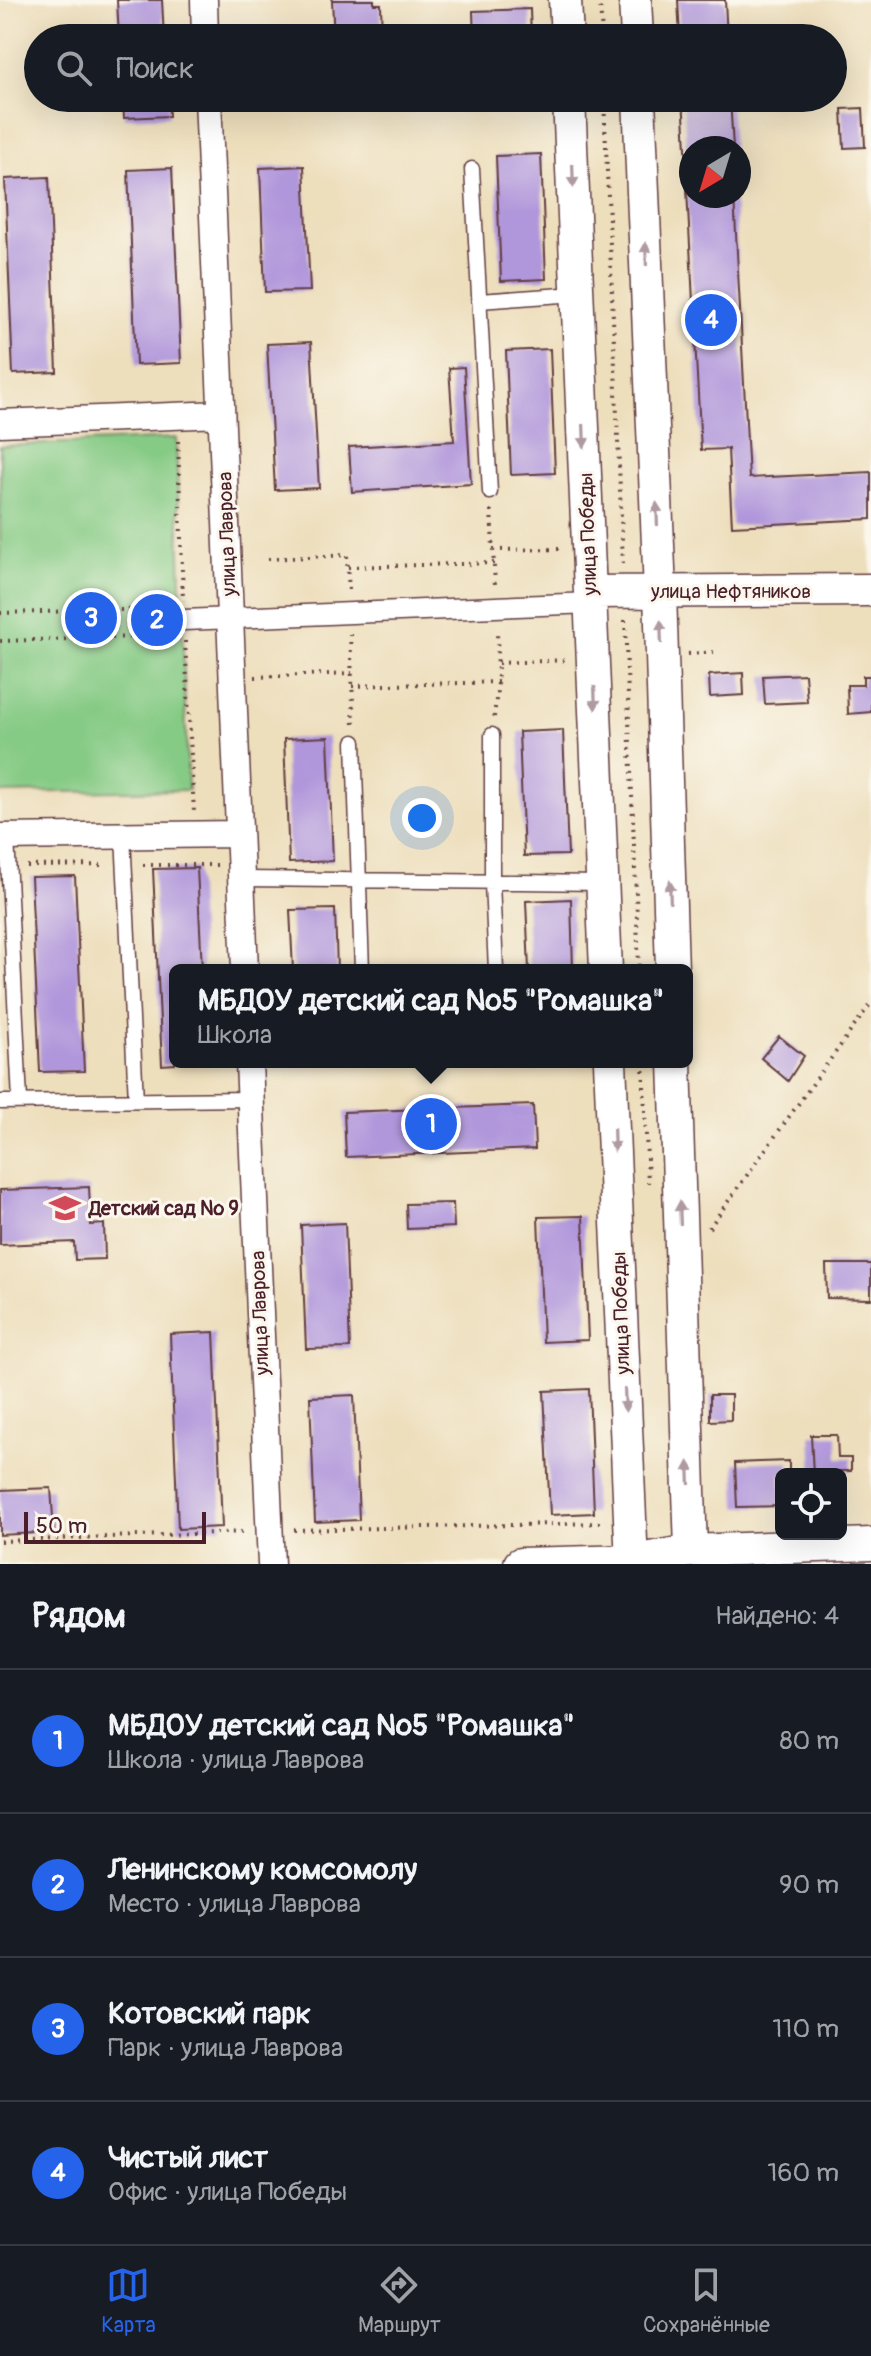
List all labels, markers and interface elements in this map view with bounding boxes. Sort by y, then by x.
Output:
search box [24,24,847,112]
icon: search [52,46,96,90]
text: Поиск [116,50,194,87]
north arrow [679,136,751,208]
one-way arrow [566,164,579,189]
one-way arrow [639,241,652,267]
pin: 4 [685,290,737,350]
one-way arrow [577,424,590,449]
street label: улица Лаврова [212,471,242,598]
street label: улица Победы [573,472,603,597]
one-way arrow [650,501,663,526]
street label: улица Нефтяников [650,579,811,604]
pin: 3 [65,588,117,648]
pin: 2 [131,590,183,650]
one-way arrow [655,619,668,644]
one-way arrow [588,686,601,711]
your location [402,798,442,838]
one-way arrow [663,879,676,904]
popup [169,964,693,1068]
text: МБДОУ детский сад №5 "Ромашка" [198,982,664,1019]
text: Школа [198,1019,272,1051]
pin: 1 [405,1094,457,1154]
one-way arrow [607,1128,620,1153]
school or university icon: Детский сад № 9 [48,1191,82,1225]
place label: Детский сад № 9 [88,1196,239,1221]
one-way arrow [674,1200,687,1225]
street label: улица Лаврова [245,1250,275,1377]
street label: улица Победы [606,1251,636,1376]
one-way arrow [618,1388,631,1413]
one-way arrow [682,1460,695,1485]
map controls [775,1468,847,1540]
button: locate [775,1468,847,1540]
scale bar [24,1508,206,1544]
text: 50 m [36,1512,87,1540]
text: Рядом [32,1595,126,1638]
text: Найдено: 4 [715,1600,839,1632]
text: МБДОУ детский сад №5 "Ромашка" [108,1707,575,1744]
text: 1 [53,1725,63,1757]
text: 80 m [779,1725,839,1757]
text: Школа · улица Лаврова [108,1744,364,1776]
text: Ленинскому комсомолу [108,1851,417,1888]
text: 2 [51,1869,65,1901]
text: 90 m [779,1869,839,1901]
text: Место · улица Лаврова [108,1888,361,1920]
text: Котовский парк [108,1995,311,2032]
text: 3 [51,2013,65,2045]
text: 110 m [772,2013,839,2045]
text: Парк · улица Лаврова [108,2032,343,2064]
text: Чистый лист [108,2139,268,2176]
text: 4 [50,2157,66,2189]
text: 160 m [767,2157,839,2189]
text: Офис · улица Победы [108,2176,347,2208]
tab: Карта [101,2263,156,2339]
tab: Маршрут [358,2263,441,2339]
tab: Сохранённые [643,2263,770,2339]

